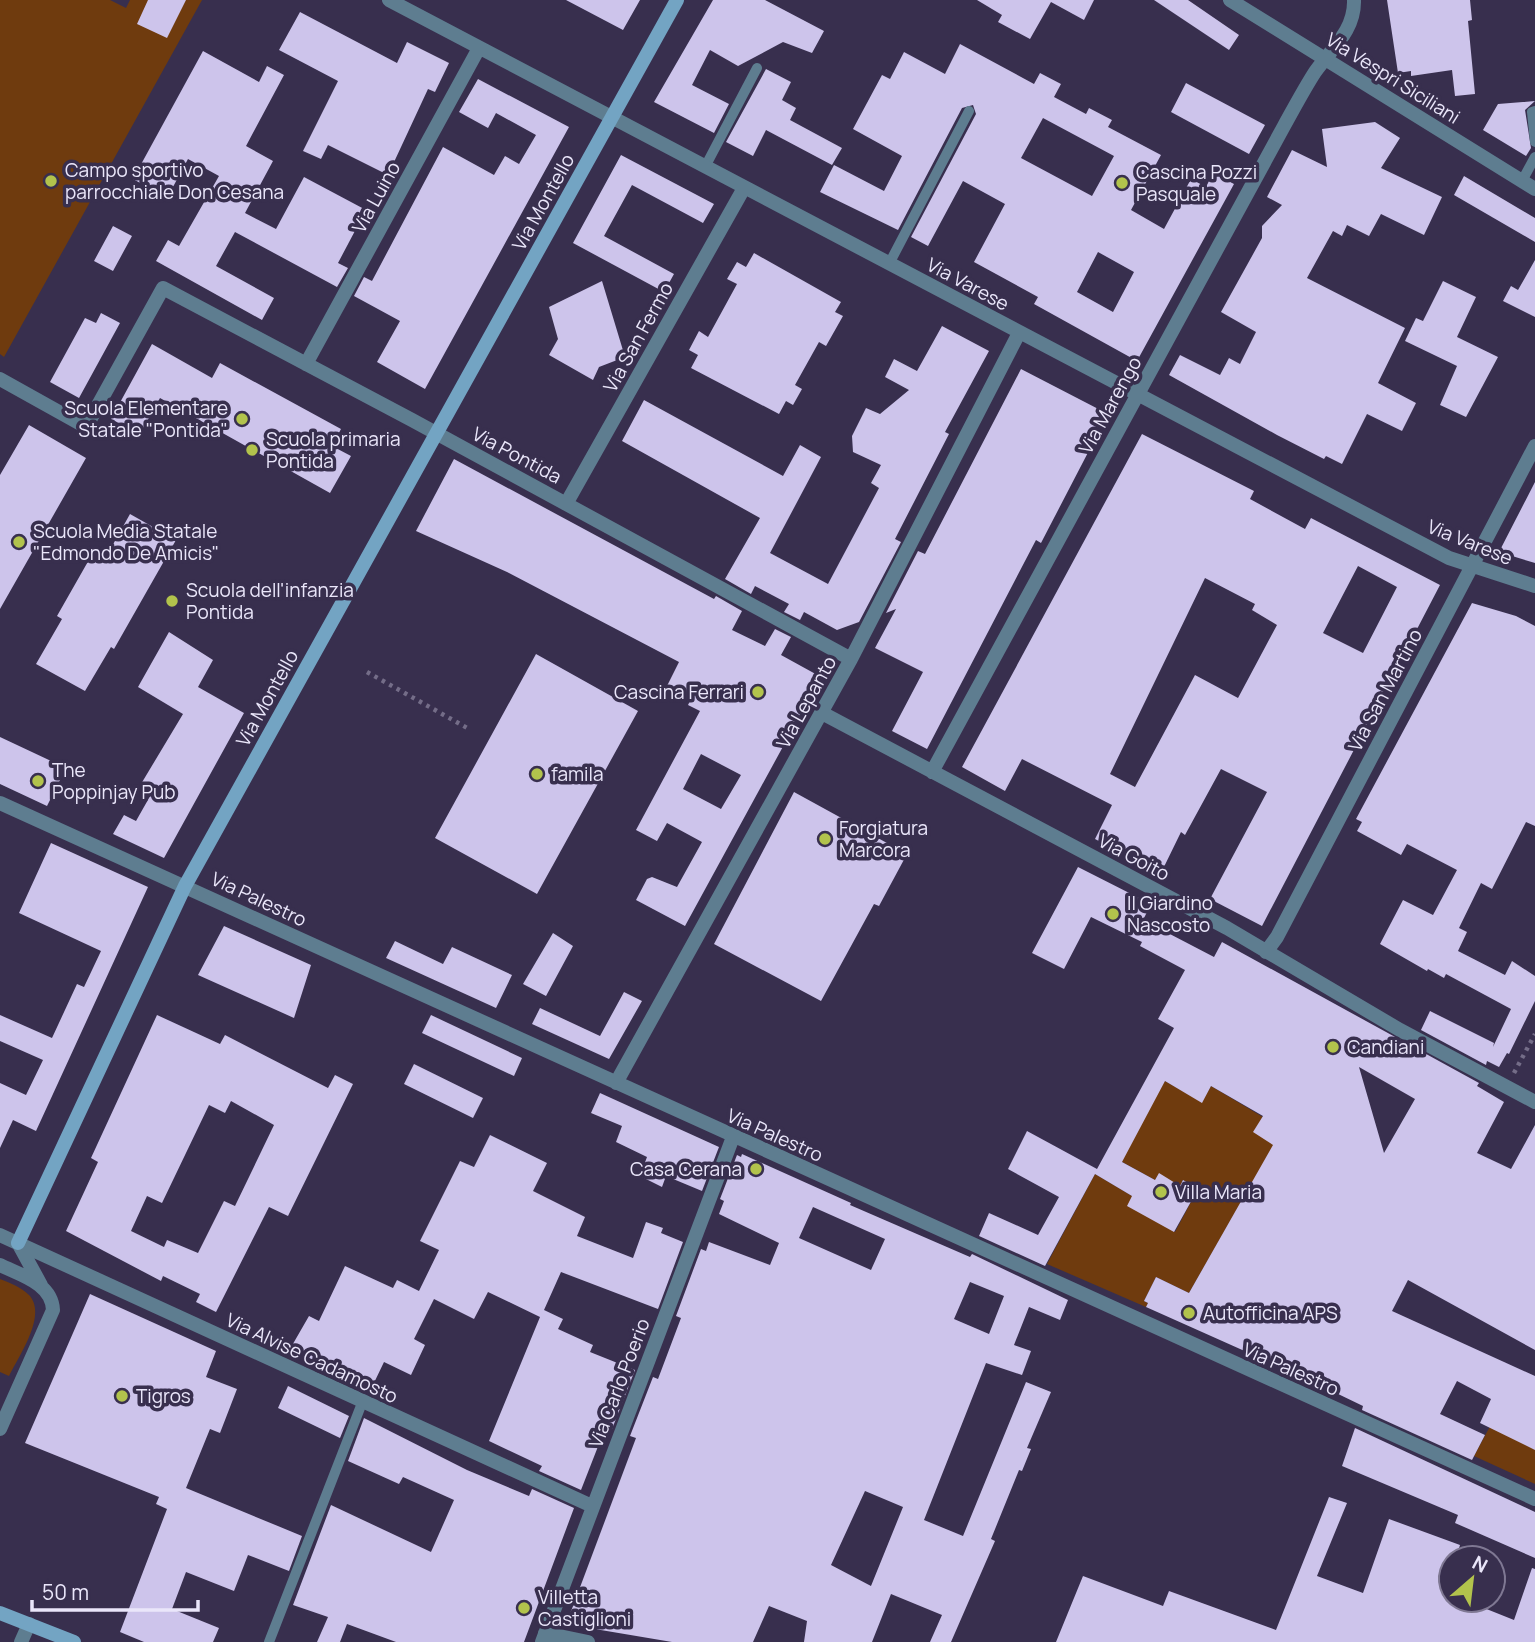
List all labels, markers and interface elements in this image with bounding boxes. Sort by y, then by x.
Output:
street label: Via Vespri Siciliani [1321,26,1465,130]
street label: Via Montello [506,149,580,255]
place label: Campo sportivo parrocchiale Don Cesana [65,157,284,205]
street label: Via Luino [346,157,406,237]
place label: Cascina Pozzi Pasquale [1136,159,1257,207]
marker: Campo sportivo parrocchiale Don Cesana [43,173,59,189]
marker: Cascina Pozzi Pasquale [1114,175,1130,191]
street label: Via Varese [922,251,1014,317]
street label: Via San Fermo [597,277,679,397]
street label: Via Marengo [1073,352,1147,458]
place label: Scuola Elementare Statale "Pontida" [64,395,228,443]
marker: Scuola Elementare Statale "Pontida" [234,411,250,427]
street label: Via Pontida [468,421,566,489]
place label: Scuola primaria Pontida [266,426,401,474]
marker: Scuola primaria Pontida [244,442,260,458]
street label: Via Varese [1423,513,1517,571]
place label: Scuola Media Statale "Edmondo De Amicis" [33,518,219,566]
marker: Scuola Media Statale "Edmondo De Amicis" [11,534,27,550]
place label: Scuola dell'infanzia Pontida [186,577,354,625]
marker: Scuola dell'infanzia Pontida [164,593,180,609]
street label: Via San Martino [1342,624,1428,756]
street label: Via Montello [230,645,304,751]
street label: Via Lepanto [770,651,842,753]
place label: Cascina Ferrari [614,679,744,705]
marker: Cascina Ferrari [750,684,766,700]
place label: The Poppinjay Pub [52,757,175,805]
place label: famila [551,761,604,787]
marker: famila [529,766,545,782]
marker: The Poppinjay Pub [30,773,46,789]
place label: Forgiatura Marcora [839,815,928,863]
street label: Via Goito [1094,827,1174,887]
marker: Forgiatura Marcora [817,831,833,847]
street label: Via Palestro [207,866,311,932]
place label: Il Giardino Nascosto [1127,890,1213,938]
marker: Il Giardino Nascosto [1105,906,1121,922]
place label: Candiani [1347,1034,1424,1060]
marker: Candiani [1325,1039,1341,1055]
street label: Via Palestro [723,1102,827,1168]
place label: Casa Cerana [630,1156,742,1182]
marker: Casa Cerana [748,1161,764,1177]
place label: Villa Maria [1175,1179,1262,1205]
marker: Villa Maria [1153,1184,1169,1200]
place label: Autofficina APS [1203,1300,1338,1326]
marker: Autofficina APS [1181,1305,1197,1321]
street label: Via Alvise Cadamosto [222,1307,402,1409]
street label: Via Carlo Poerio [582,1315,656,1451]
street label: Via Palestro [1239,1336,1343,1402]
place label: Tigros [136,1383,191,1409]
marker: Tigros [114,1388,130,1404]
north arrow [1437,1544,1507,1614]
text: N [1468,1549,1492,1579]
scale bar [32,1568,198,1612]
text: 50 m [42,1578,89,1606]
place label: Villetta Castiglioni [538,1584,631,1632]
marker: Villetta Castiglioni [516,1600,532,1616]

